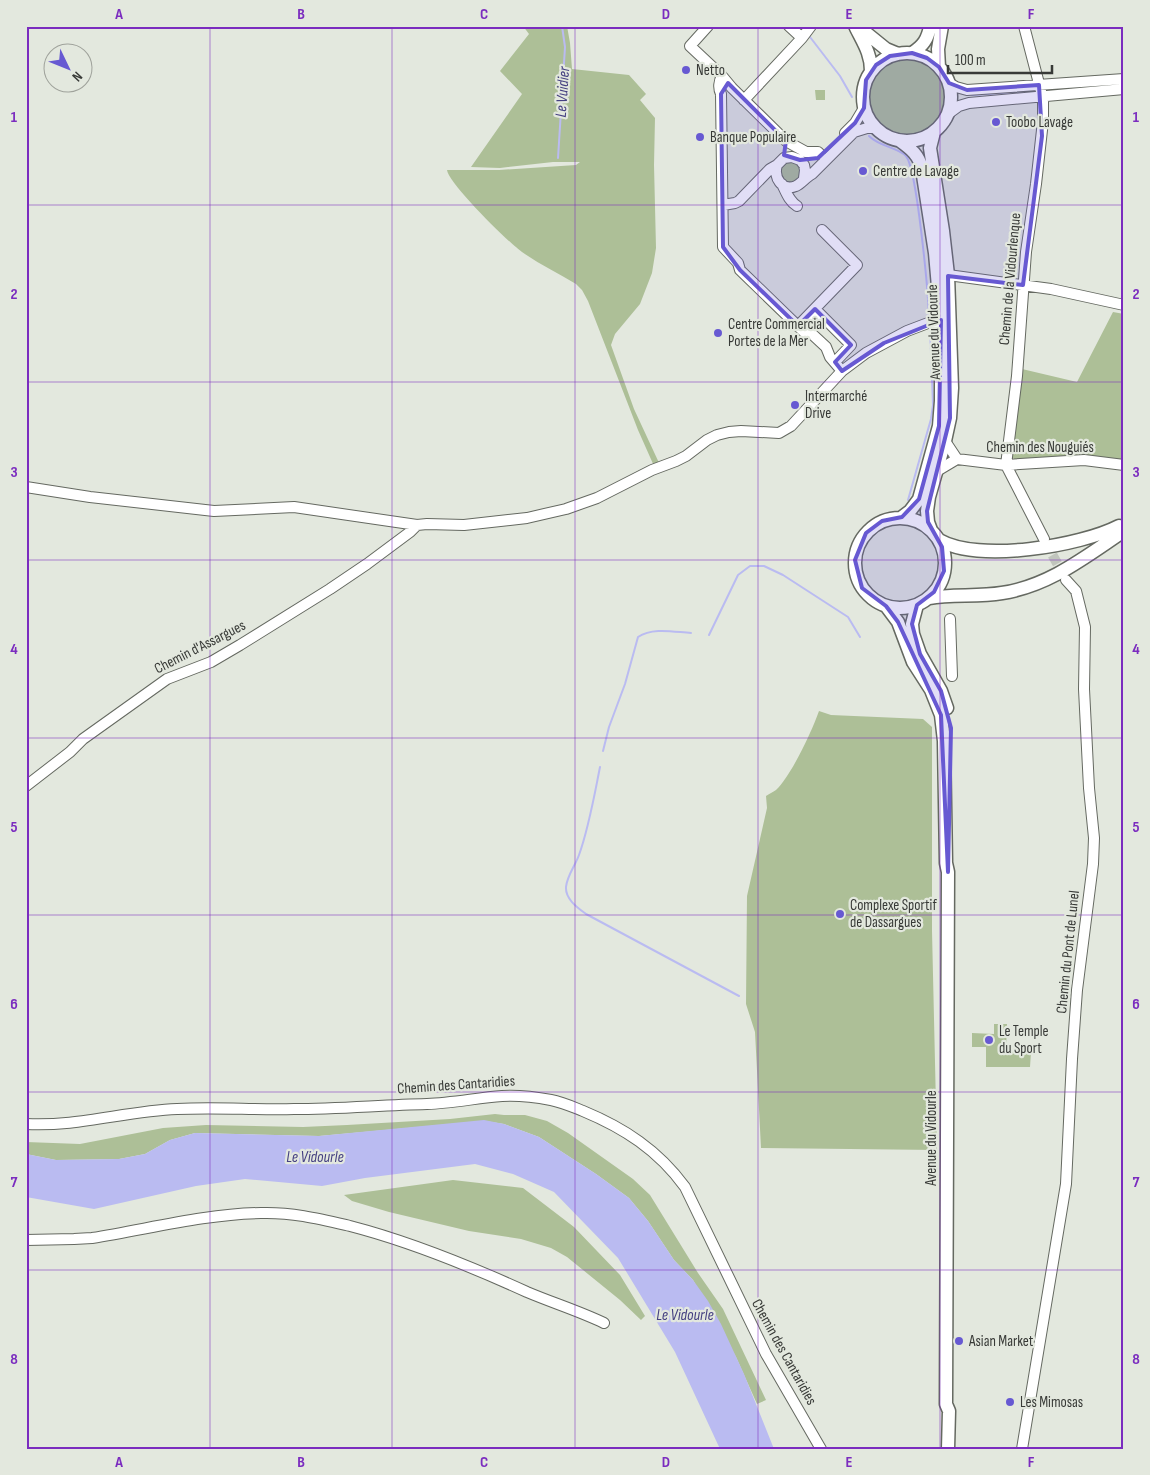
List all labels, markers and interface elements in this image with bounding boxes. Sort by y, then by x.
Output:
text: A [114,5,123,24]
text: B [297,5,305,24]
text: C [480,5,488,24]
text: D [662,5,670,24]
text: E [846,5,853,24]
text: F [1028,5,1035,24]
north arrow [42,42,92,92]
scale bar [948,42,1051,74]
text: 100 m [955,51,986,70]
place label: Netto [696,61,725,80]
marker: Netto [680,64,692,76]
water label: Le Vuidier [552,65,574,118]
text: N [68,68,86,85]
text: 1 [11,108,18,127]
text: 1 [1133,108,1140,127]
place label: Toobo Lavage [1006,113,1073,132]
marker: Toobo Lavage [990,116,1002,128]
place label: Banque Populaire [710,128,796,147]
marker: Banque Populaire [694,131,706,143]
place label: Centre de Lavage [873,162,959,181]
marker: Centre de Lavage [857,165,869,177]
street label: Chemin de la Vidourlenque [995,212,1025,346]
street label: Avenue du Vidourle [923,284,945,381]
text: 2 [10,285,18,304]
text: 2 [1132,285,1140,304]
place label: Centre Commercial Portes de la Mer [728,315,825,351]
marker: Centre Commercial Portes de la Mer [712,327,724,339]
place label: Intermarché Drive [805,387,867,423]
marker: Intermarché Drive [789,399,801,411]
street label: Chemin des Nouguiés [986,438,1094,457]
text: 3 [10,463,18,482]
text: 3 [1132,463,1140,482]
street label: Chemin d'Assargues [151,616,249,678]
text: 4 [10,640,18,659]
text: 4 [1132,640,1140,659]
text: 5 [10,818,18,837]
text: 5 [1132,818,1140,837]
street label: Chemin du Pont de Lunel [1052,890,1084,1014]
place label: Complexe Sportif de Dassargues [850,896,937,932]
marker: Complexe Sportif de Dassargues [834,908,846,920]
text: 6 [10,995,18,1014]
text: 6 [1132,995,1140,1014]
place label: Le Temple du Sport [999,1022,1049,1058]
marker: Le Temple du Sport [983,1034,995,1046]
street label: Chemin des Cantaridies [396,1071,516,1099]
street label: Avenue du Vidourle [922,1090,941,1187]
water label: Le Vidourle [286,1148,344,1167]
text: 7 [11,1173,18,1192]
text: 7 [1133,1173,1140,1192]
street label: Chemin des Cantaridies [747,1296,821,1408]
water label: Le Vidourle [656,1306,714,1325]
place label: Asian Market [968,1332,1034,1351]
marker: Asian Market [953,1335,965,1347]
text: 8 [10,1350,18,1369]
text: 8 [1132,1350,1140,1369]
place label: Les Mimosas [1020,1393,1083,1412]
marker: Les Mimosas [1004,1396,1016,1408]
text: A [114,1453,123,1472]
text: B [297,1453,305,1472]
text: C [480,1453,488,1472]
text: D [662,1453,670,1472]
text: E [846,1453,853,1472]
text: F [1028,1453,1035,1472]

